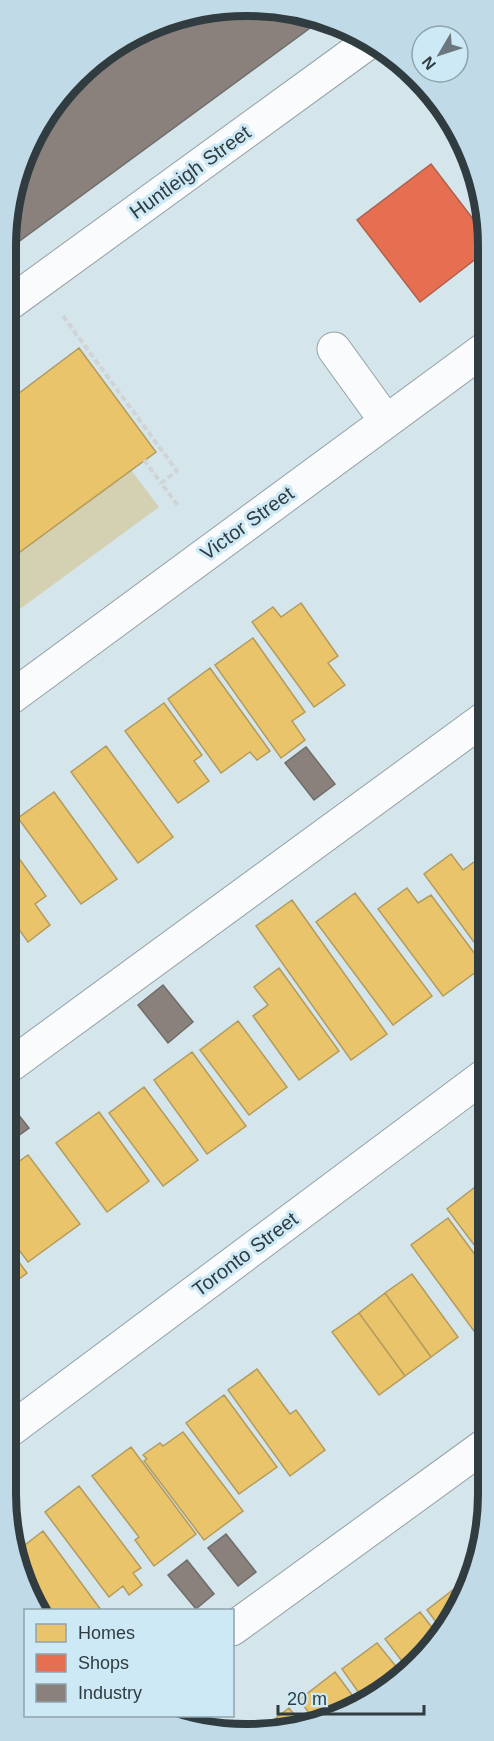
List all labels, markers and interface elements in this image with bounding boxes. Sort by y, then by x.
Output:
north arrow [410,24,470,84]
text: N [418,53,439,73]
street label: Huntleigh Street [126,121,255,223]
street label: Victor Street [196,482,298,564]
street label: Toronto Street [188,1207,302,1301]
legend [24,1609,234,1717]
text: Homes [78,1623,135,1643]
text: Shops [78,1653,129,1673]
scale bar [278,1678,424,1716]
text: Industry [78,1683,142,1703]
text: 20 m [287,1689,327,1709]

